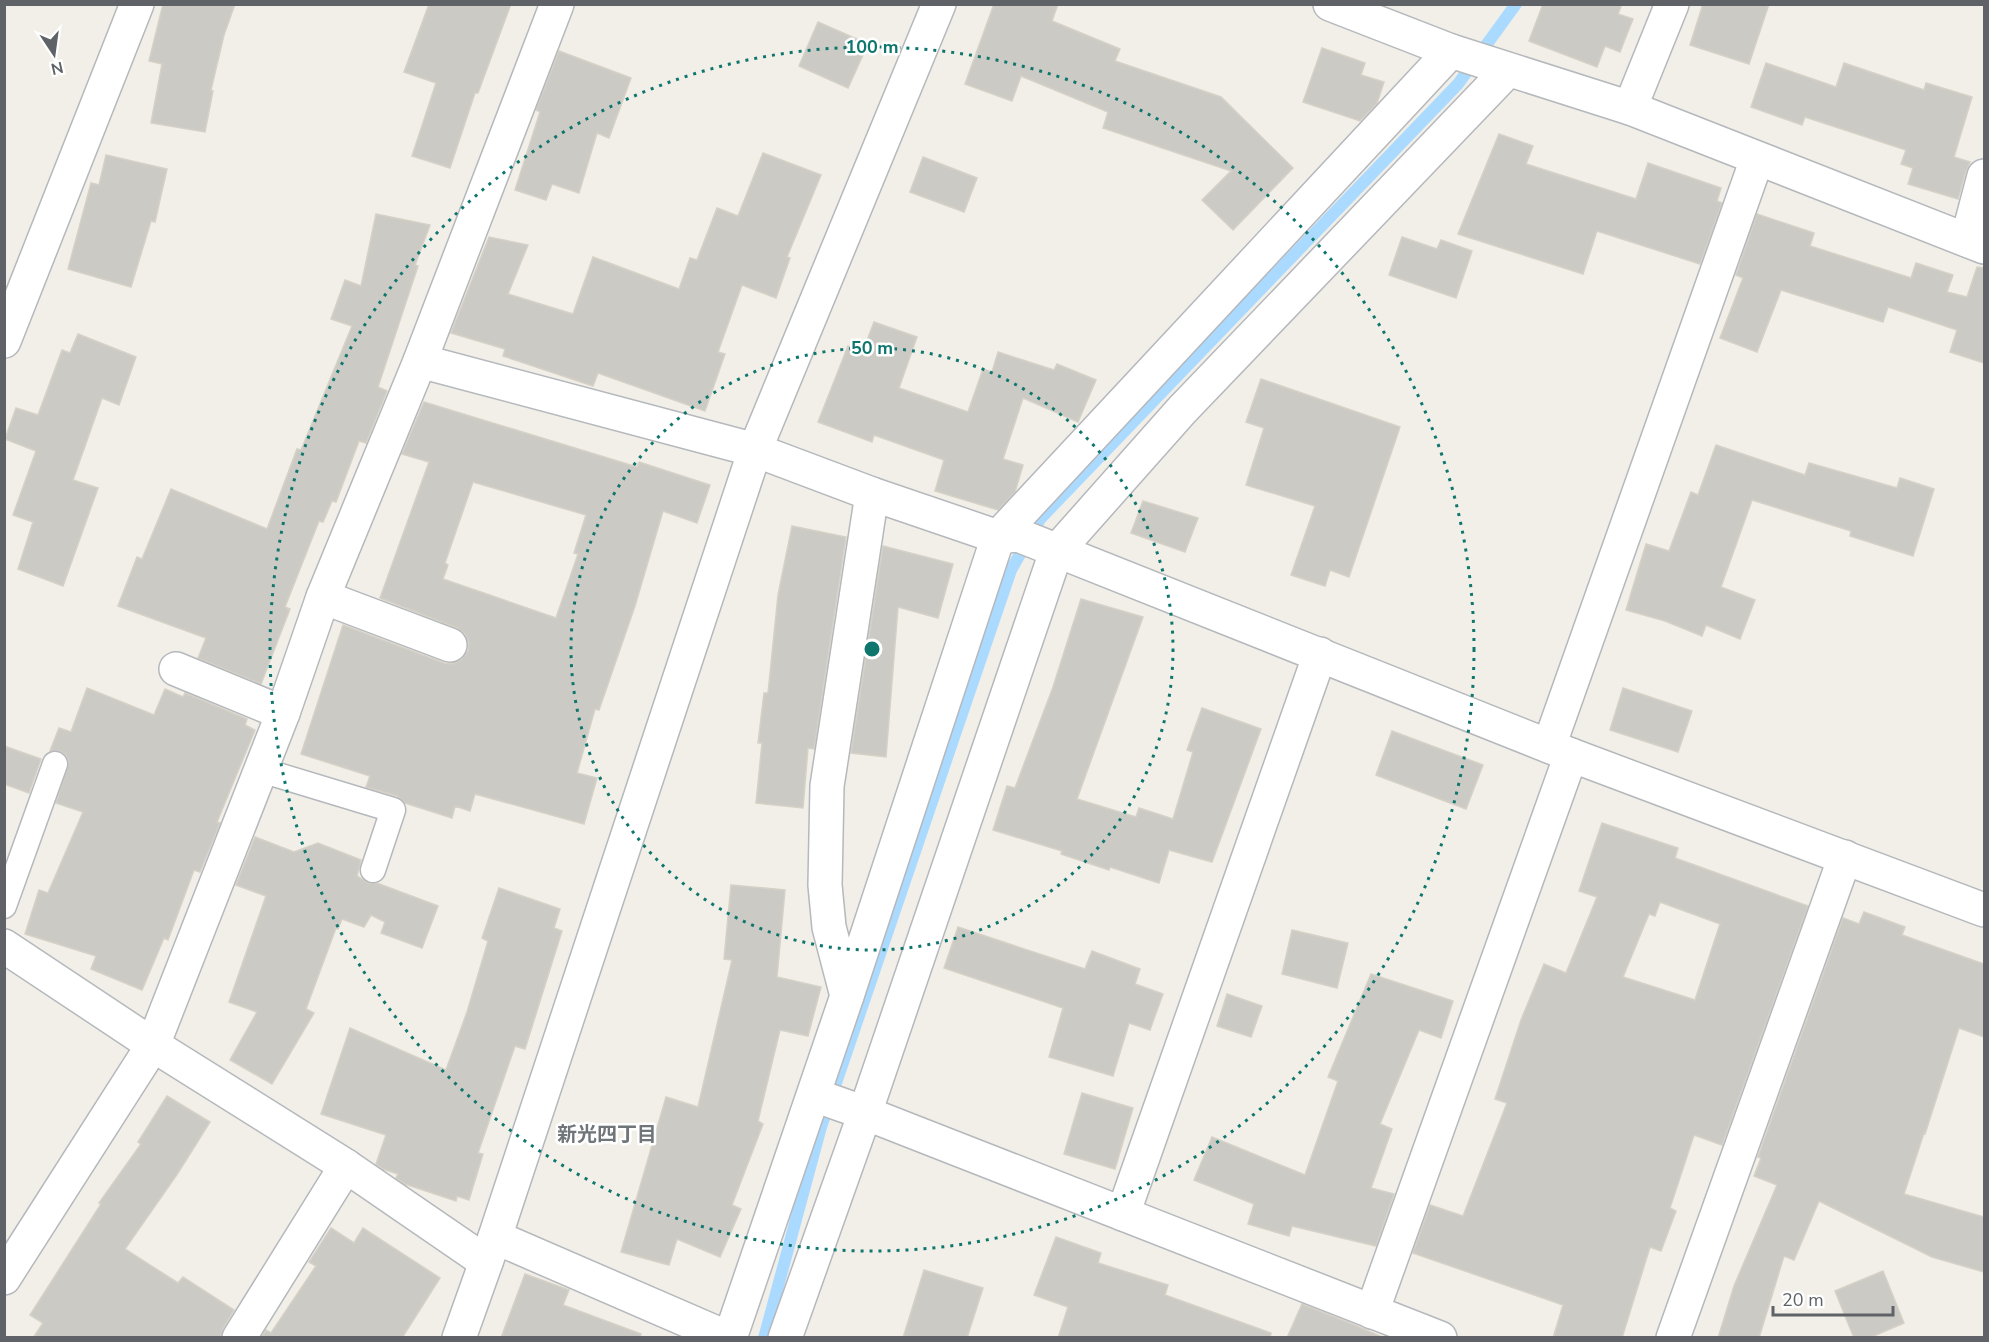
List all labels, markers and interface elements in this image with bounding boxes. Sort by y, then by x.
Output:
north arrow [24,24,84,84]
text: 100 m [845,35,899,59]
text: N [49,56,65,80]
text: 50 m [851,336,893,360]
centre of rings [862,639,882,659]
district label: 新光四丁目 [557,1121,657,1148]
scale bar [1773,1279,1893,1317]
text: 20 m [1782,1288,1824,1312]

